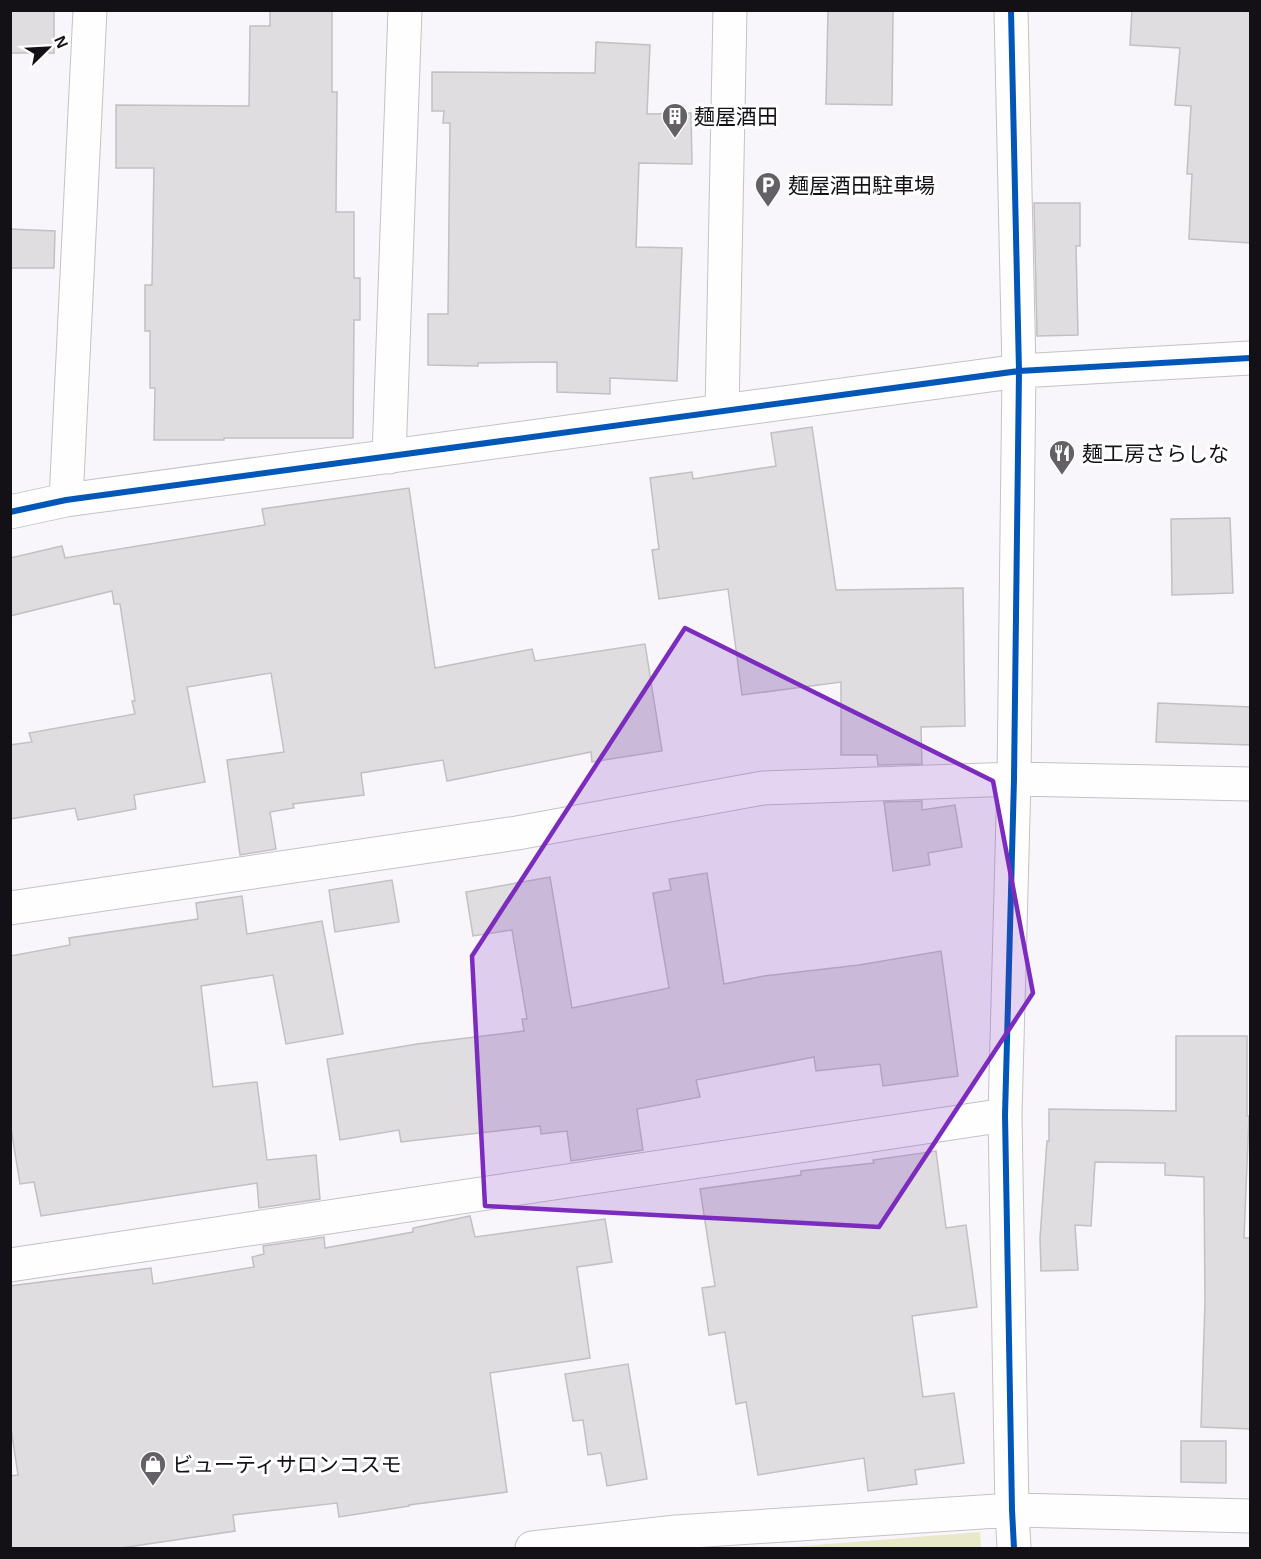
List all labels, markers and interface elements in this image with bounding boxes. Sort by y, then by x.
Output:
north arrow [18,18,78,78]
text: N [51,33,71,51]
building icon: 麺屋酒田 [660,101,690,139]
place label: 麺屋酒田 [694,105,778,128]
parking icon: 麺屋酒田駐車場 [753,170,783,208]
place label: 麺屋酒田駐車場 [788,174,935,197]
restaurant icon: 麺工房さらしな [1047,438,1077,476]
place label: 麺工房さらしな [1082,442,1229,465]
shop icon: ビューティサロンコスモ [138,1449,168,1487]
place label: ビューティサロンコスモ [172,1453,402,1476]

